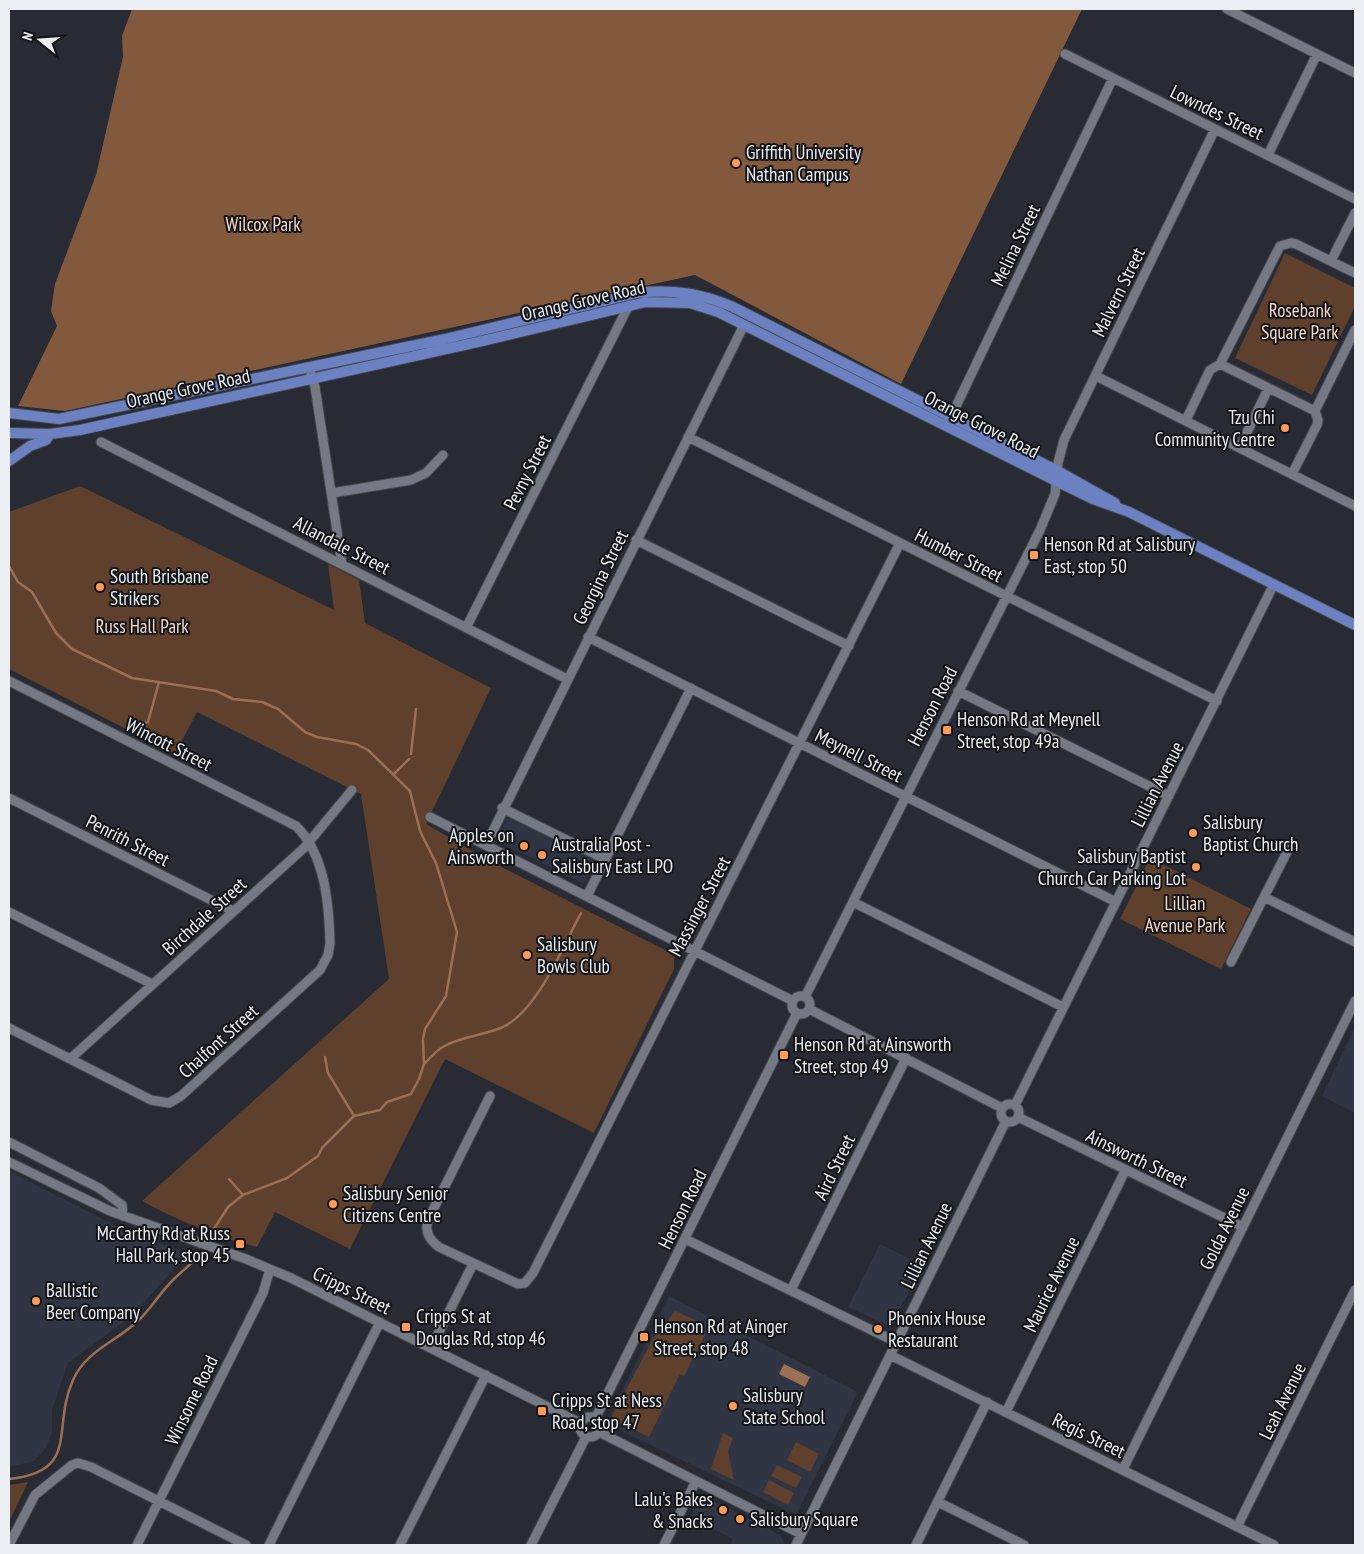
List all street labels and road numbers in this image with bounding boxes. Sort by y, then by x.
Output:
street label: Lowndes Street [1167,79,1268,145]
street label: Melina Street [985,200,1045,290]
street label: Malvern Street [1086,243,1150,341]
street label: Orange Grove Road [519,274,647,326]
street label: Orange Grove Road [124,363,252,413]
street label: Orange Grove Road [920,385,1044,463]
street label: Pevny Street [498,430,556,514]
street label: Allandale Street [290,510,395,580]
street label: Humber Street [911,523,1008,588]
street label: Georgina Street [567,525,633,628]
street label: Henson Road [902,662,962,750]
street label: Wincott Street [122,712,217,776]
street label: Meynell Street [811,723,908,788]
street label: Lillian Avenue [1125,737,1189,831]
street label: Penrith Street [82,809,174,872]
street label: Massinger Street [663,851,736,960]
street label: Birchdale Street [157,871,252,960]
street label: Chalfont Street [173,998,263,1083]
street label: Ainsworth Street [1082,1123,1192,1193]
street label: Aird Street [808,1130,860,1204]
street label: Henson Road [652,1165,712,1253]
street label: Golda Avenue [1194,1182,1254,1273]
street label: Lillian Avenue [895,1198,957,1292]
street label: Maurice Avenue [1018,1232,1084,1336]
street label: Cripps Street [309,1261,396,1320]
street label: Winsome Road [159,1351,223,1449]
street label: Leah Avenue [1253,1359,1311,1443]
street label: Regis Street [1049,1407,1130,1463]

